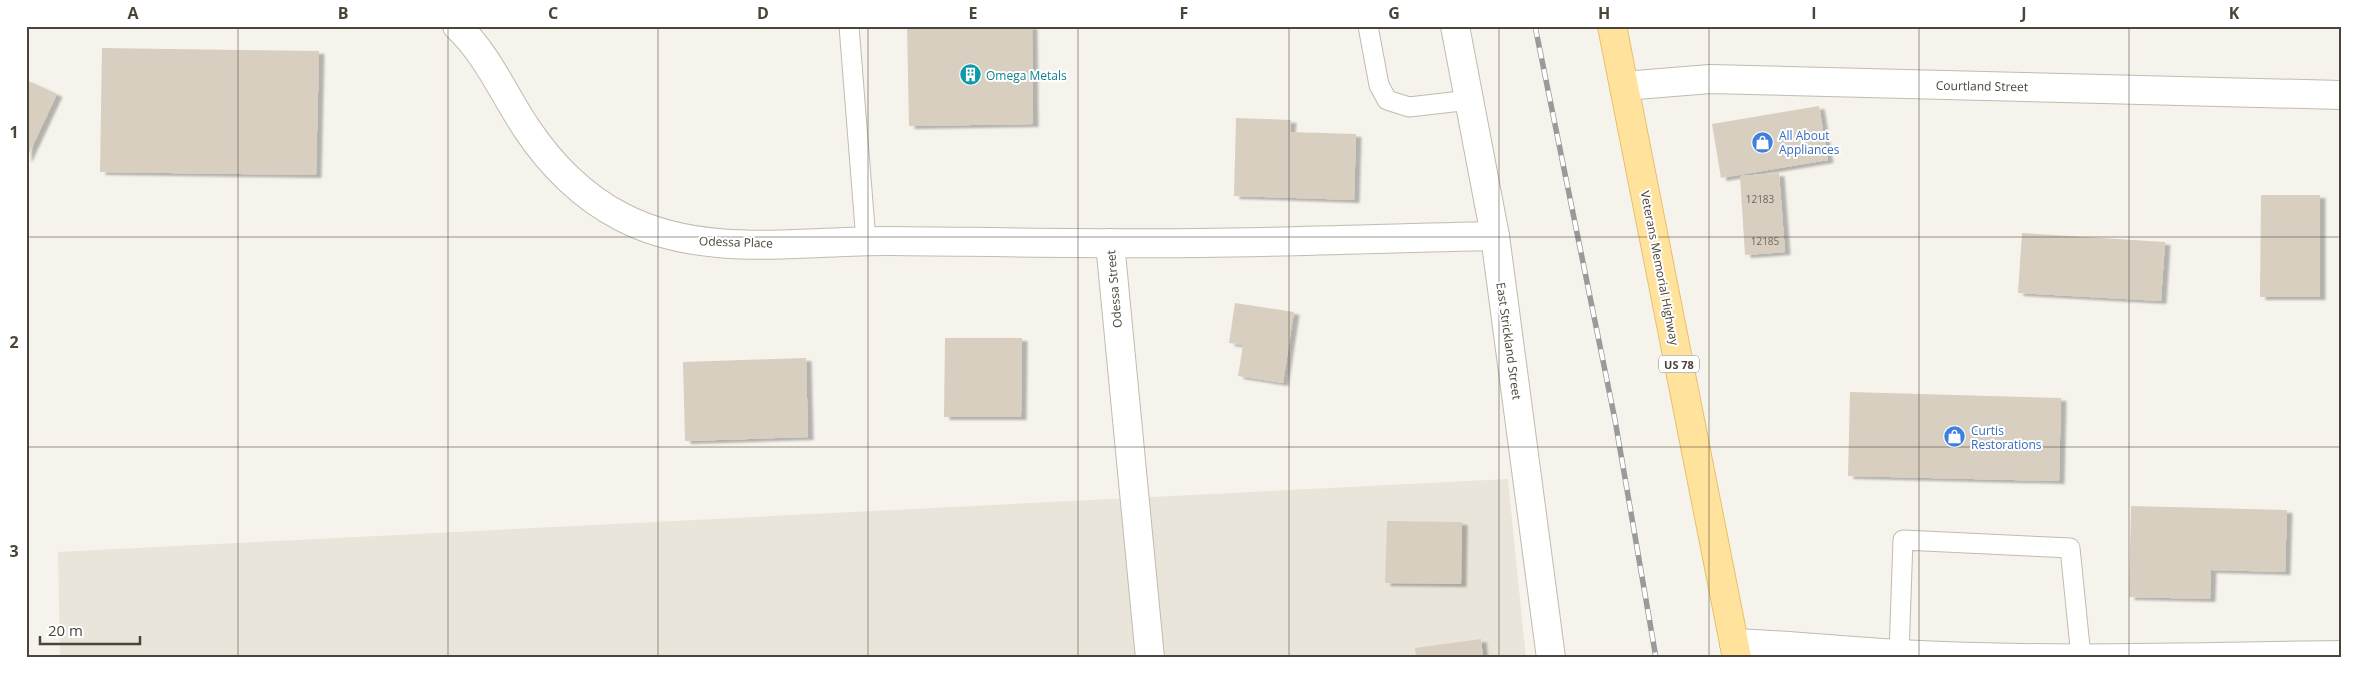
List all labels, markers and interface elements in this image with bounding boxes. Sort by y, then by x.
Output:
text: A [127,2,139,24]
text: B [338,2,348,24]
text: C [548,2,558,24]
text: D [757,2,769,24]
text: E [969,2,978,24]
text: F [1180,2,1188,24]
text: G [1388,2,1400,24]
text: H [1598,2,1610,24]
text: I [1811,2,1817,24]
text: J [2019,2,2027,24]
text: K [2229,2,2240,24]
building icon: Omega Metals [958,63,982,87]
place label: Omega Metals [986,67,1067,84]
street label: Courtland Street [1936,77,2028,95]
text: 1 [9,121,19,143]
place label: All About Appliances [1779,127,1840,158]
shop icon: All About Appliances [1751,130,1775,154]
street label: Veterans Memorial Highway [1637,189,1684,348]
house number: 12183 [1746,192,1775,206]
street label: Odessa Place [699,232,774,252]
house number: 12185 [1751,234,1780,248]
street label: Odessa Street [1102,249,1126,329]
street label: East Strickland Street [1492,281,1526,401]
text: 2 [9,331,19,353]
road number: US 78 [1659,356,1699,372]
place label: Curtis Restorations [1971,422,2042,453]
shop icon: Curtis Restorations [1943,425,1967,449]
text: 3 [9,540,19,562]
scale bar [40,614,140,646]
text: 20 m [48,620,83,640]

